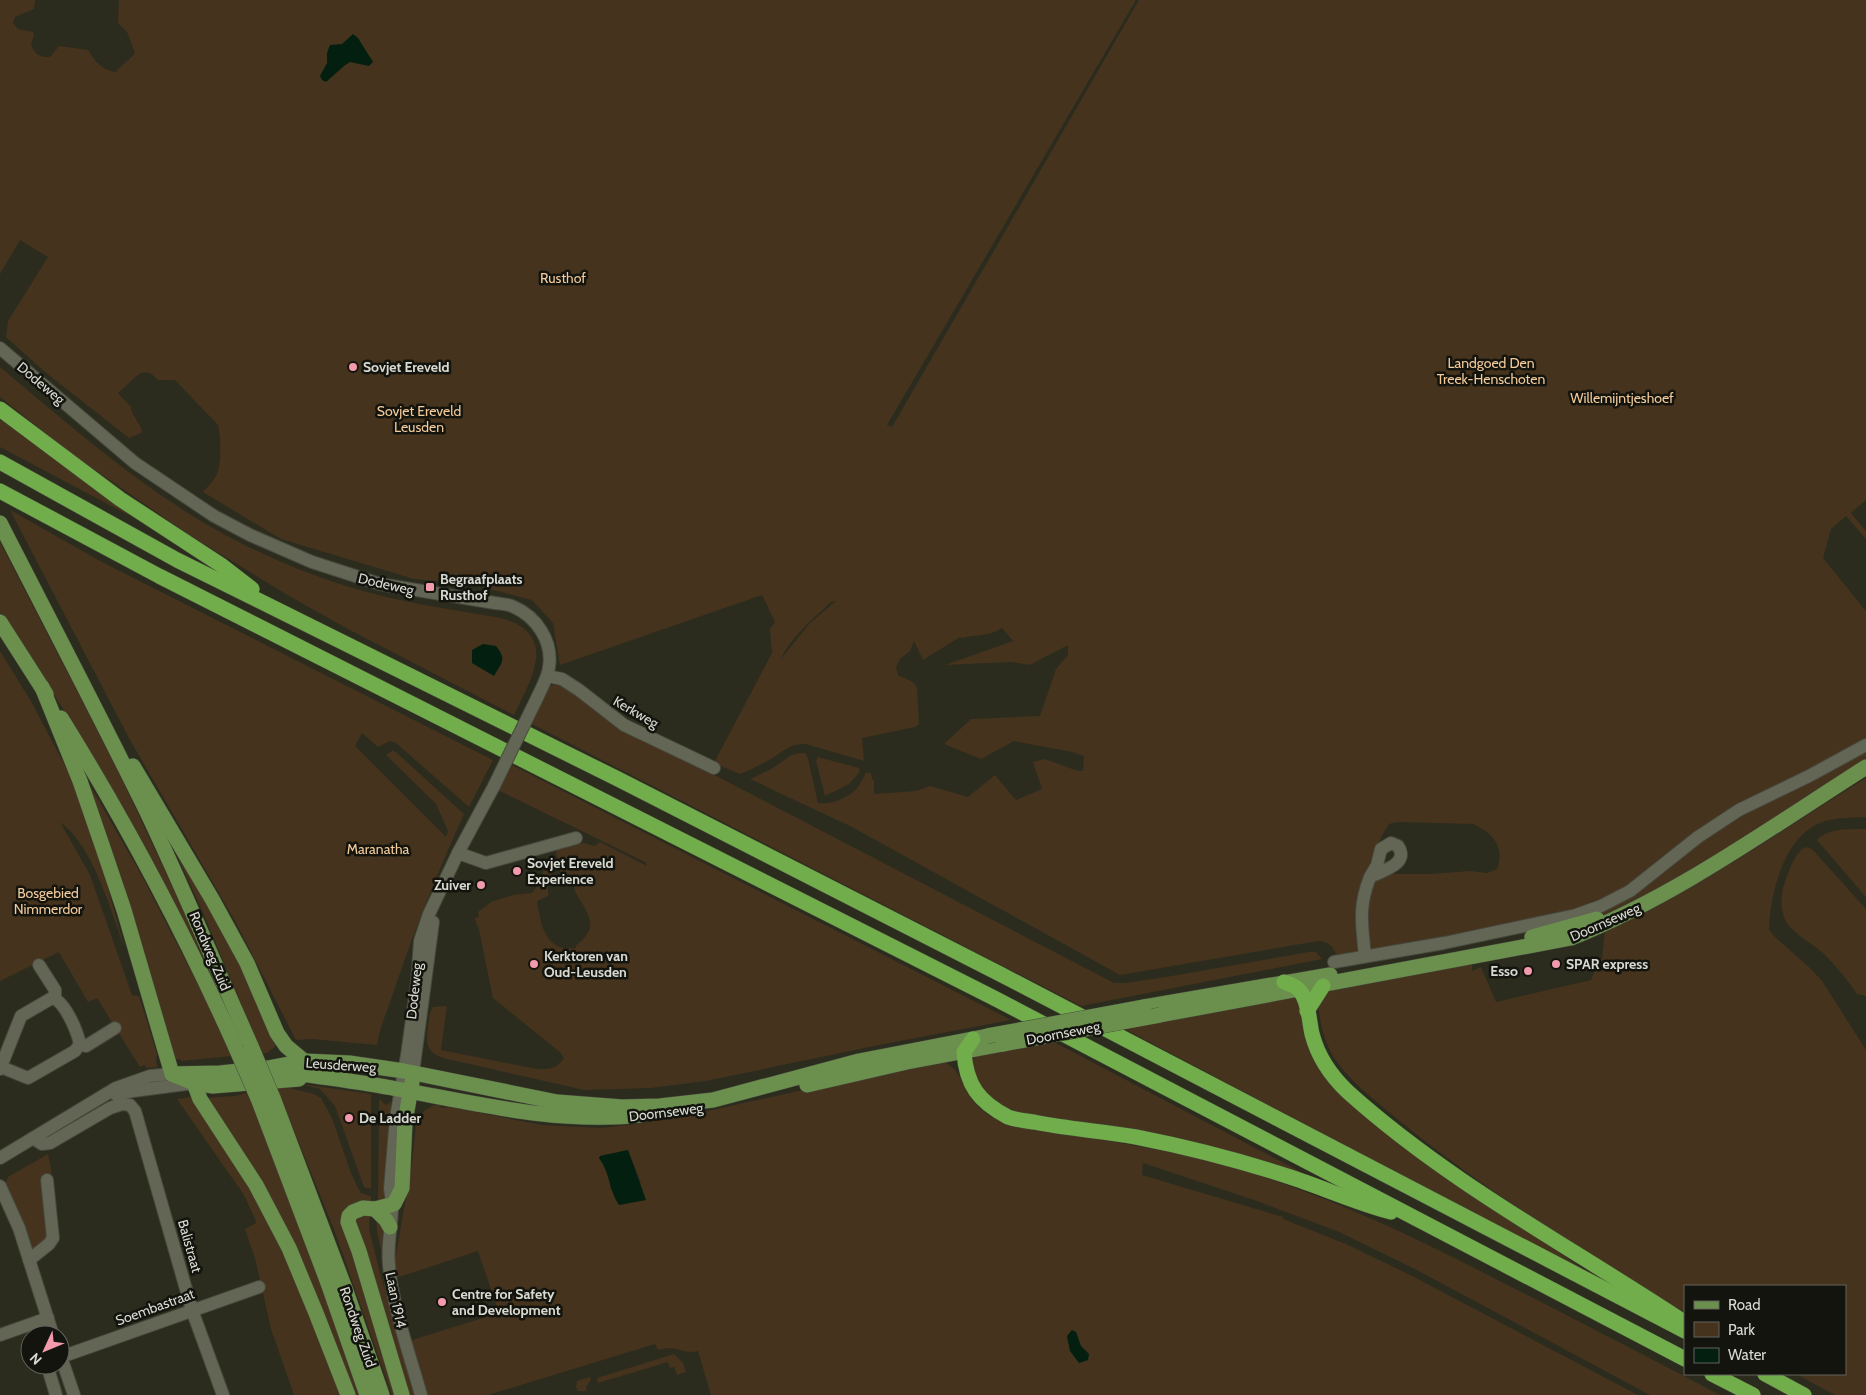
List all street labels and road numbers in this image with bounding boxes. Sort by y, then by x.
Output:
street label: Dodeweg [13,358,69,409]
street label: Dodeweg [356,569,417,599]
street label: Kerkweg [610,692,663,733]
street label: Doornseweg [1567,898,1644,945]
street label: Rondweg Zuid [185,909,235,993]
street label: Dodeweg [402,961,426,1020]
street label: Doornseweg [1025,1017,1102,1049]
street label: Leusderweg [305,1054,378,1077]
street label: Doornseweg [628,1098,705,1125]
street label: Balistraat [174,1217,206,1275]
street label: Laan 1914 [381,1270,411,1330]
street label: Soembastraat [113,1284,197,1330]
street label: Rondweg Zuid [336,1284,380,1370]

